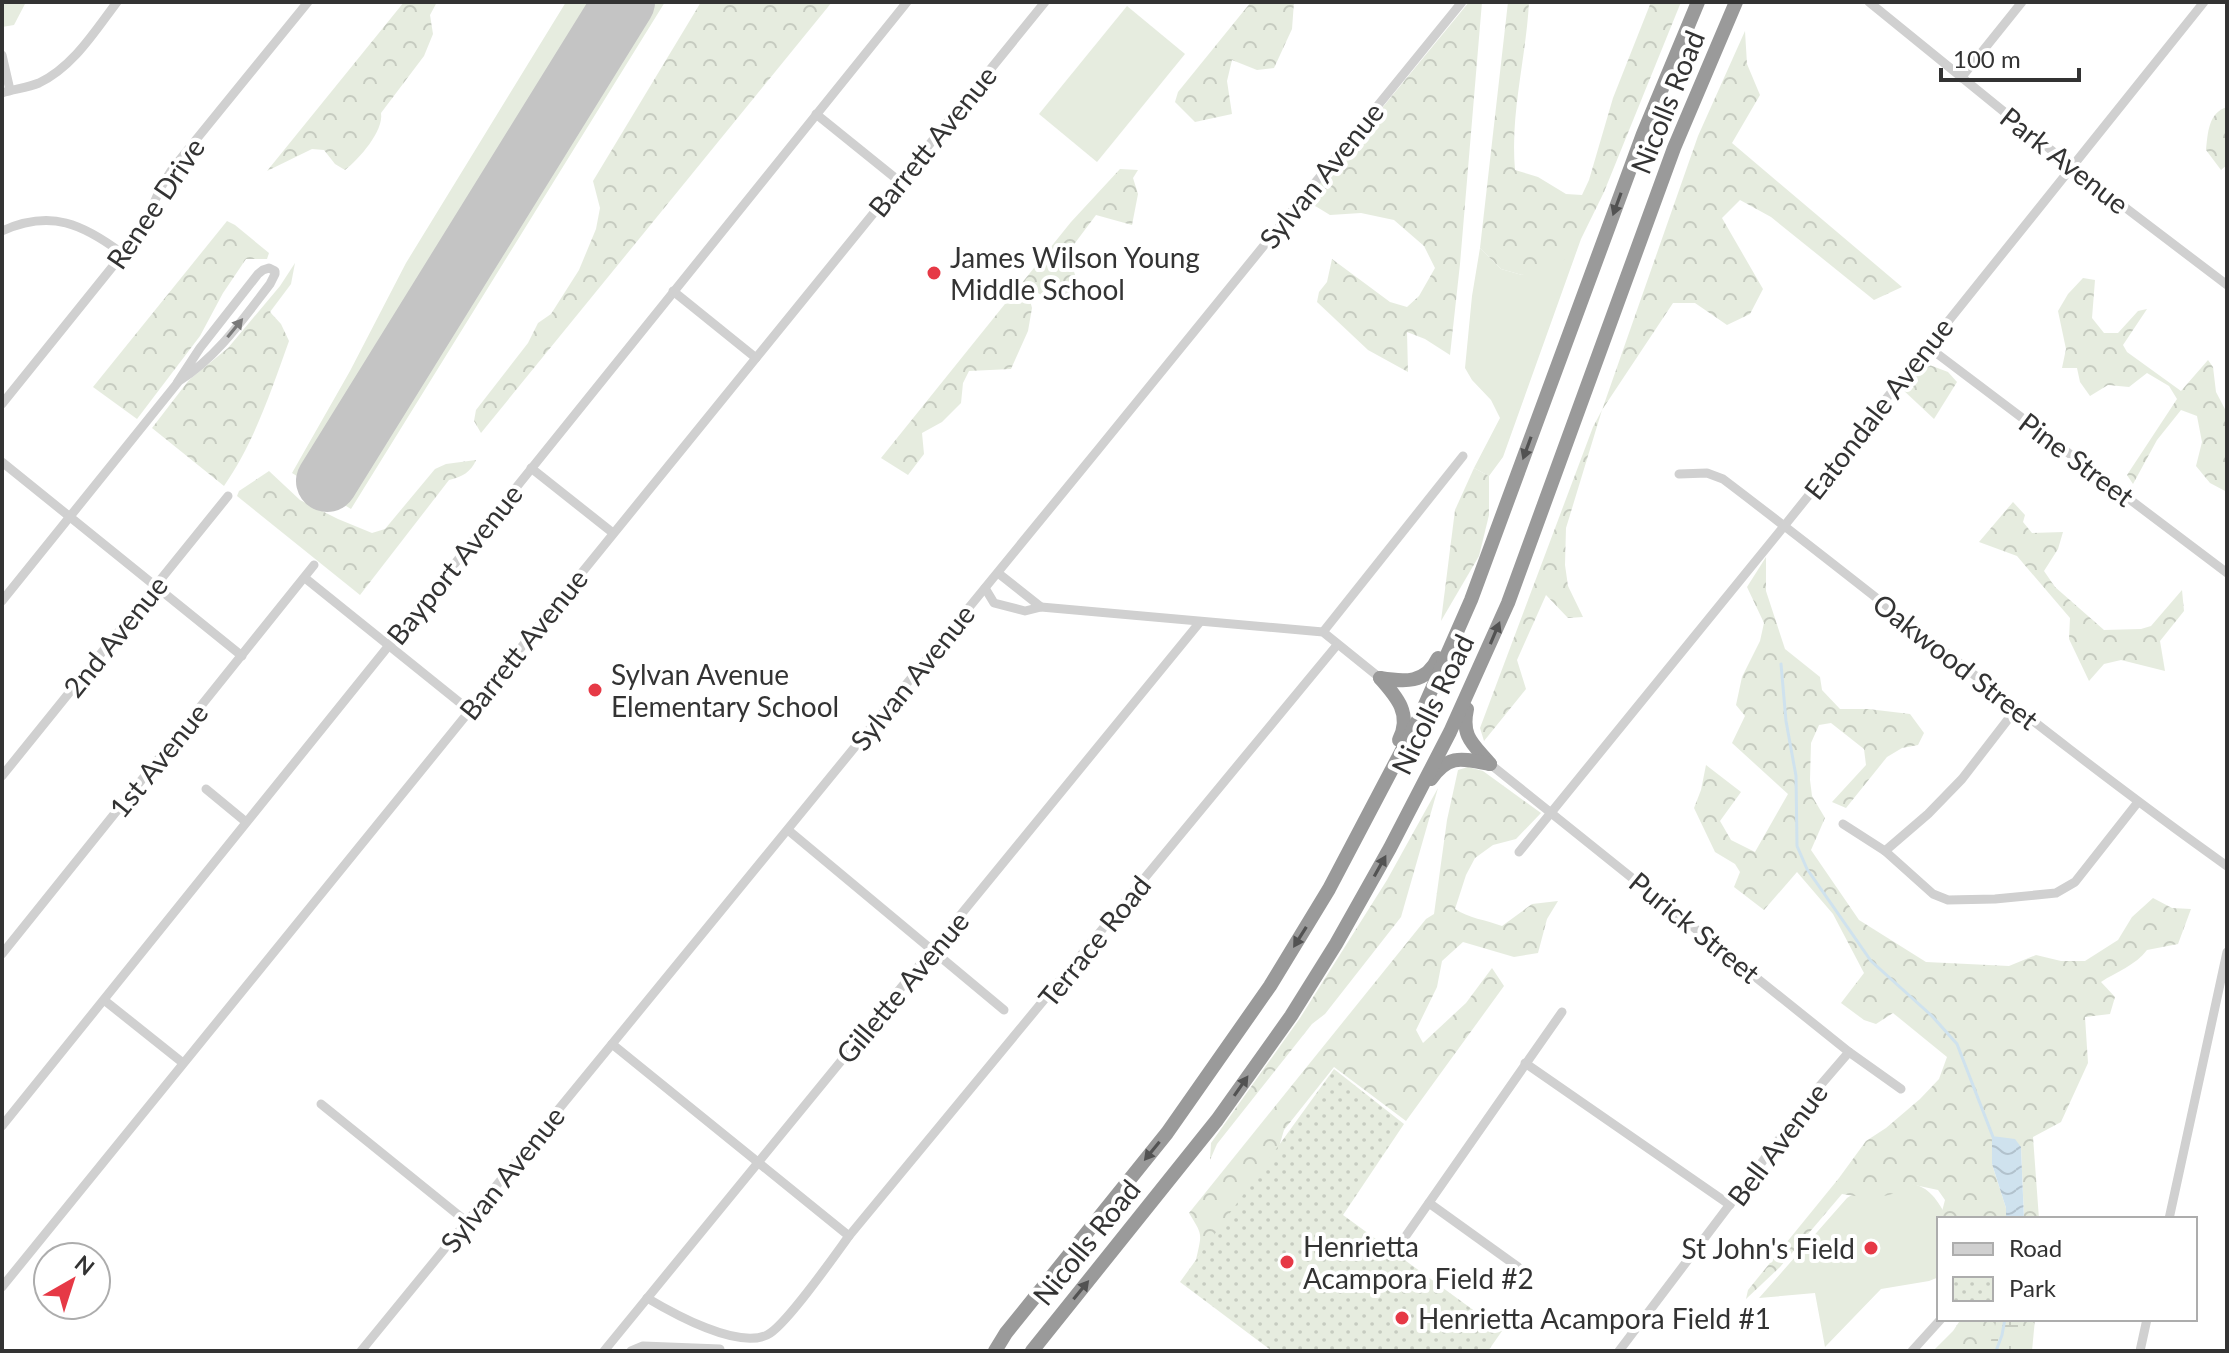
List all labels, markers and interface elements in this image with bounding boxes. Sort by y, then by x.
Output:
street label: Nicolls Road [1623,25,1711,179]
scale bar [1941,32,2079,82]
text: 100 m [1953,44,2021,73]
street label: Barrett Avenue [861,59,1003,223]
street label: Sylvan Avenue [1252,95,1390,255]
street label: Park Avenue [1994,99,2136,221]
street label: Renee Drive [99,131,211,275]
one-way arrow [1610,193,1623,217]
place label: James Wilson Young Middle School [950,240,1200,306]
marker: James Wilson Young Middle School [925,264,943,282]
street label: Eatondale Avenue [1797,310,1959,506]
one-way arrow [227,318,243,338]
street label: Pine Street [2013,405,2141,513]
one-way arrow [1520,436,1533,460]
street label: Bayport Avenue [379,477,529,651]
street label: Barrett Avenue [452,562,594,726]
street label: 2nd Avenue [56,568,174,704]
street label: Oakwood Street [1867,586,2045,736]
street label: Sylvan Avenue [843,597,981,757]
one-way arrow [1489,621,1502,645]
street label: Nicolls Road [1384,628,1480,780]
place label: Sylvan Avenue Elementary School [611,657,839,723]
marker: Sylvan Avenue Elementary School [586,681,604,699]
street label: 1st Avenue [102,696,214,824]
one-way arrow [1372,855,1386,877]
street label: Purick Street [1623,864,1767,990]
street label: Terrace Road [1031,868,1157,1014]
street label: Gillette Avenue [829,904,975,1070]
one-way arrow [1293,926,1307,948]
one-way arrow [1233,1075,1248,1096]
street label: Bell Avenue [1720,1076,1834,1212]
street label: Sylvan Avenue [433,1099,571,1259]
one-way arrow [1145,1141,1161,1161]
street label: Nicolls Road [1025,1172,1147,1312]
legend [1937,1217,2197,1321]
place label: Henrietta Acampora Field #2 [1303,1229,1534,1295]
place label: St John's Field [1682,1231,1855,1265]
text: Road [2009,1233,2062,1262]
marker: St John's Field [1862,1239,1880,1257]
north arrow [32,1241,112,1321]
text: N [70,1249,100,1281]
marker: Henrietta Acampora Field #2 [1278,1253,1296,1271]
text: Park [2009,1273,2057,1302]
one-way arrow [1072,1280,1089,1300]
place label: Henrietta Acampora Field #1 [1418,1301,1771,1335]
marker: Henrietta Acampora Field #1 [1393,1309,1411,1327]

